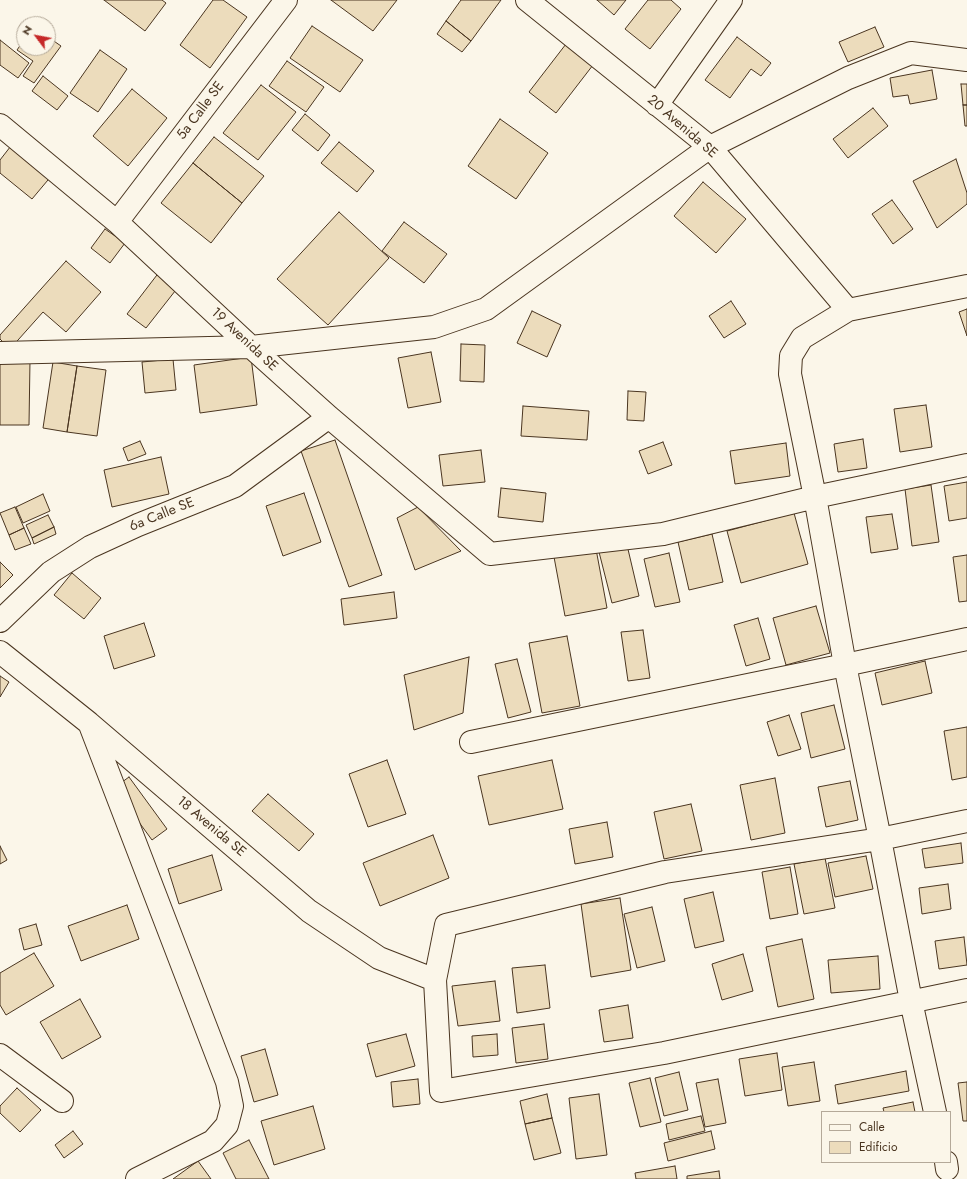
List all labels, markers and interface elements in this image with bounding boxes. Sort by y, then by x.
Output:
north arrow [16,16,56,56]
text: N [18,22,36,38]
street label: 5a Calle SE [174,79,228,143]
street label: 20 Avenida SE [643,92,721,162]
street label: 19 Avenida SE [207,305,281,375]
street label: 6a Calle SE [127,494,197,536]
street label: 18 Avenida SE [173,793,249,861]
legend [821,1111,951,1163]
text: Calle [859,1118,885,1136]
text: Edificio [859,1138,898,1156]

